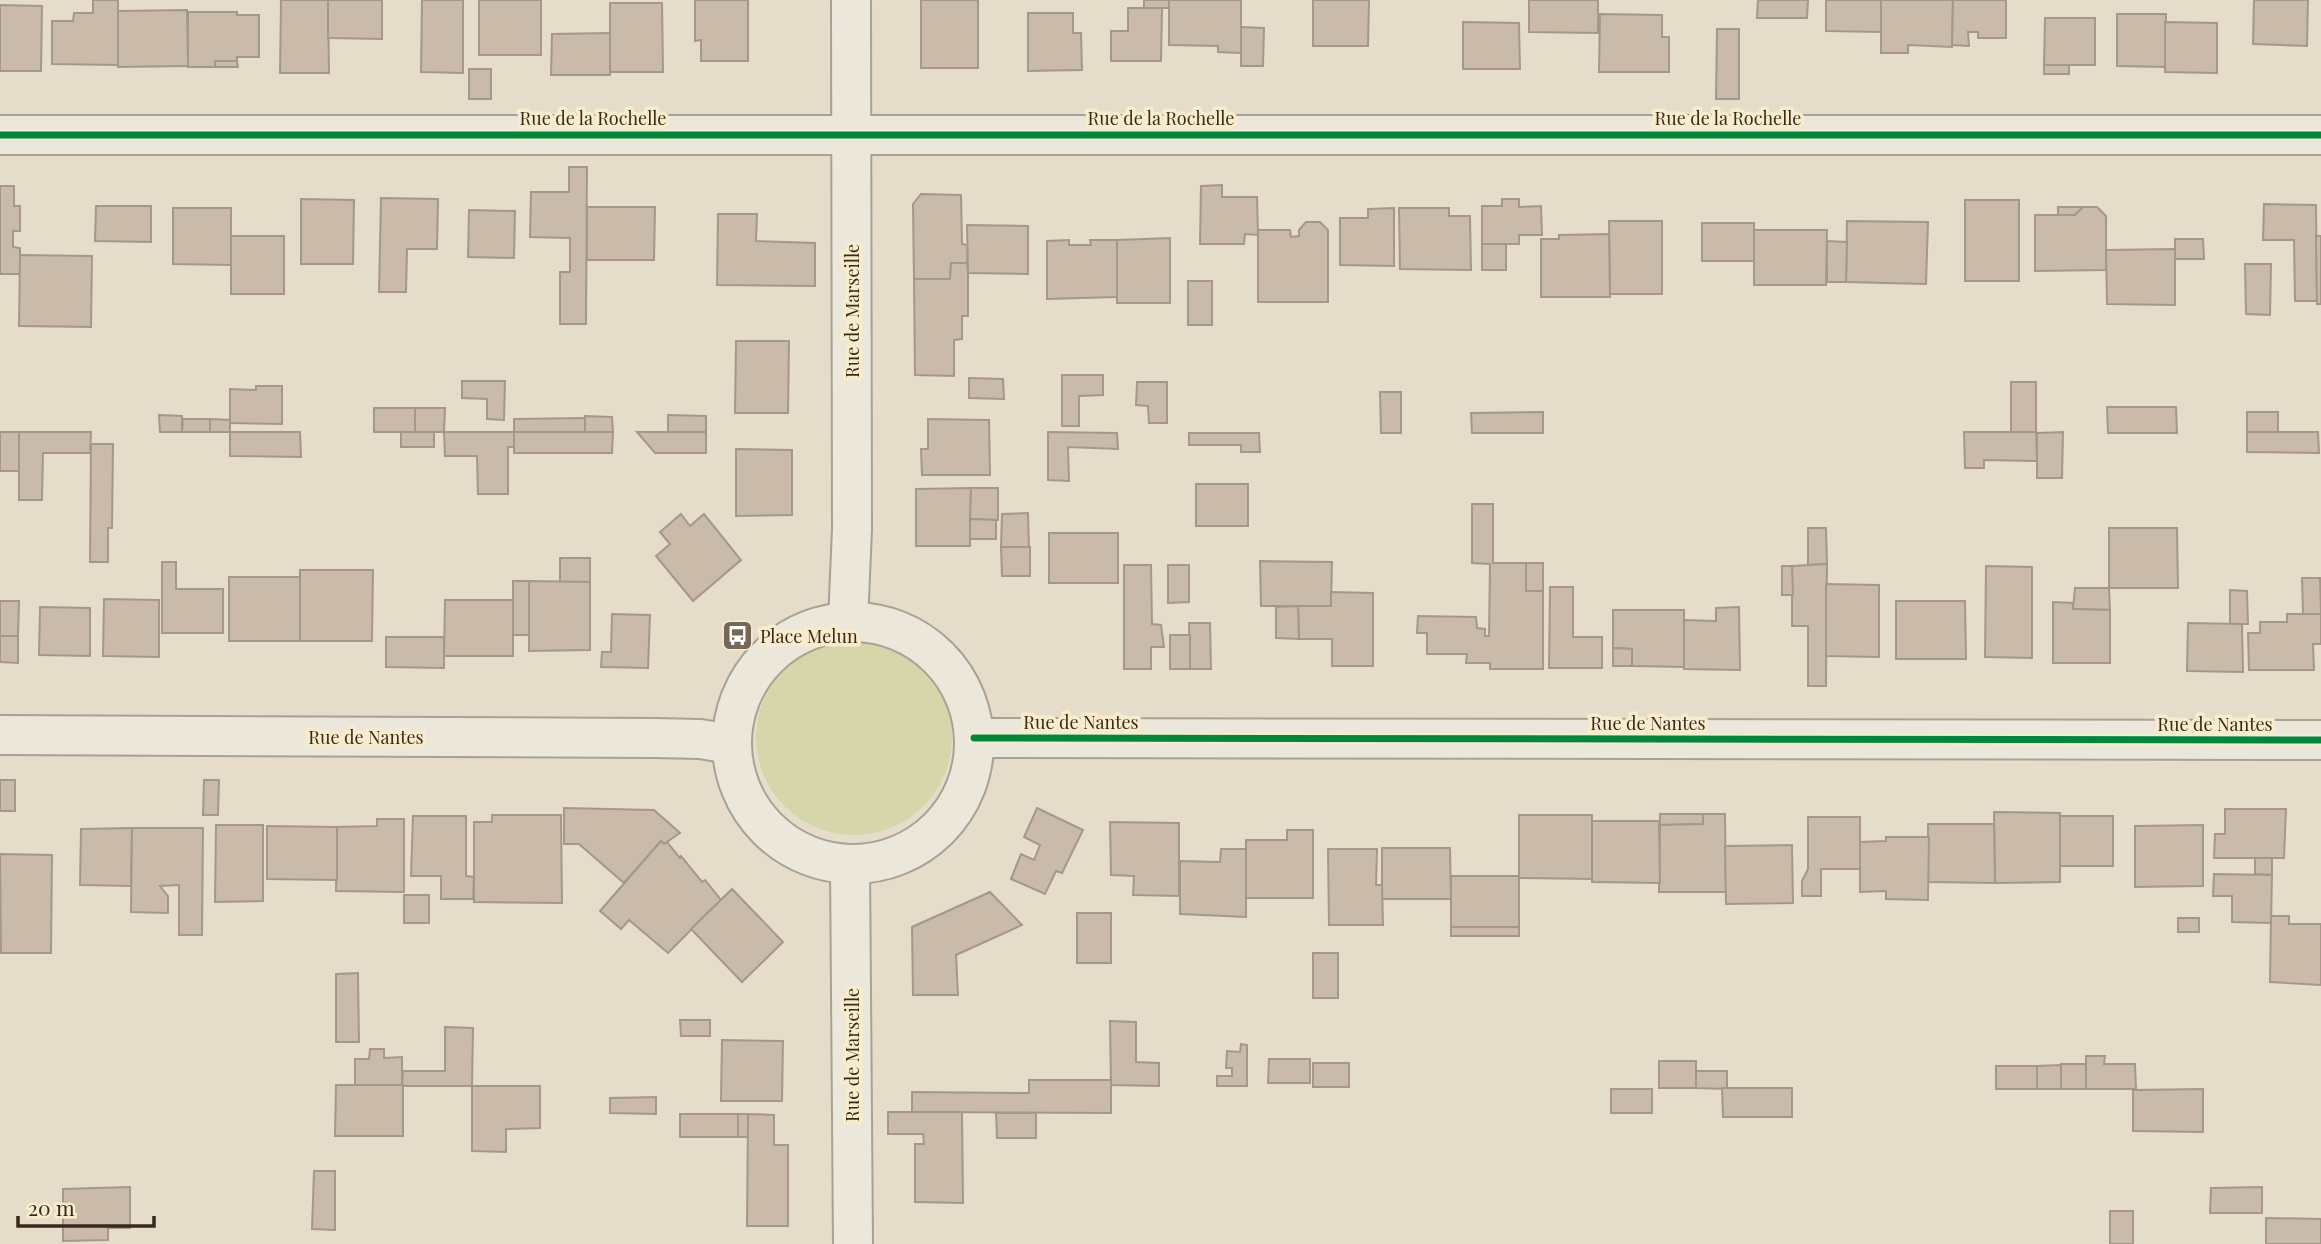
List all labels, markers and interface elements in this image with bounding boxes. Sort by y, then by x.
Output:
street label: Rue de la Rochelle [520,106,666,130]
street label: Rue de la Rochelle [1088,106,1234,130]
street label: Rue de la Rochelle [1655,106,1801,130]
street label: Rue de Marseille [840,244,864,378]
bus stop icon: Place Melun [720,619,754,653]
place label: Place Melun [760,624,858,648]
street label: Rue de Nantes [1023,710,1139,734]
street label: Rue de Nantes [1590,711,1706,735]
street label: Rue de Nantes [2157,712,2273,736]
street label: Rue de Nantes [308,725,424,749]
street label: Rue de Marseille [840,988,864,1122]
scale bar [18,1184,154,1228]
text: 20 m [28,1193,75,1221]

